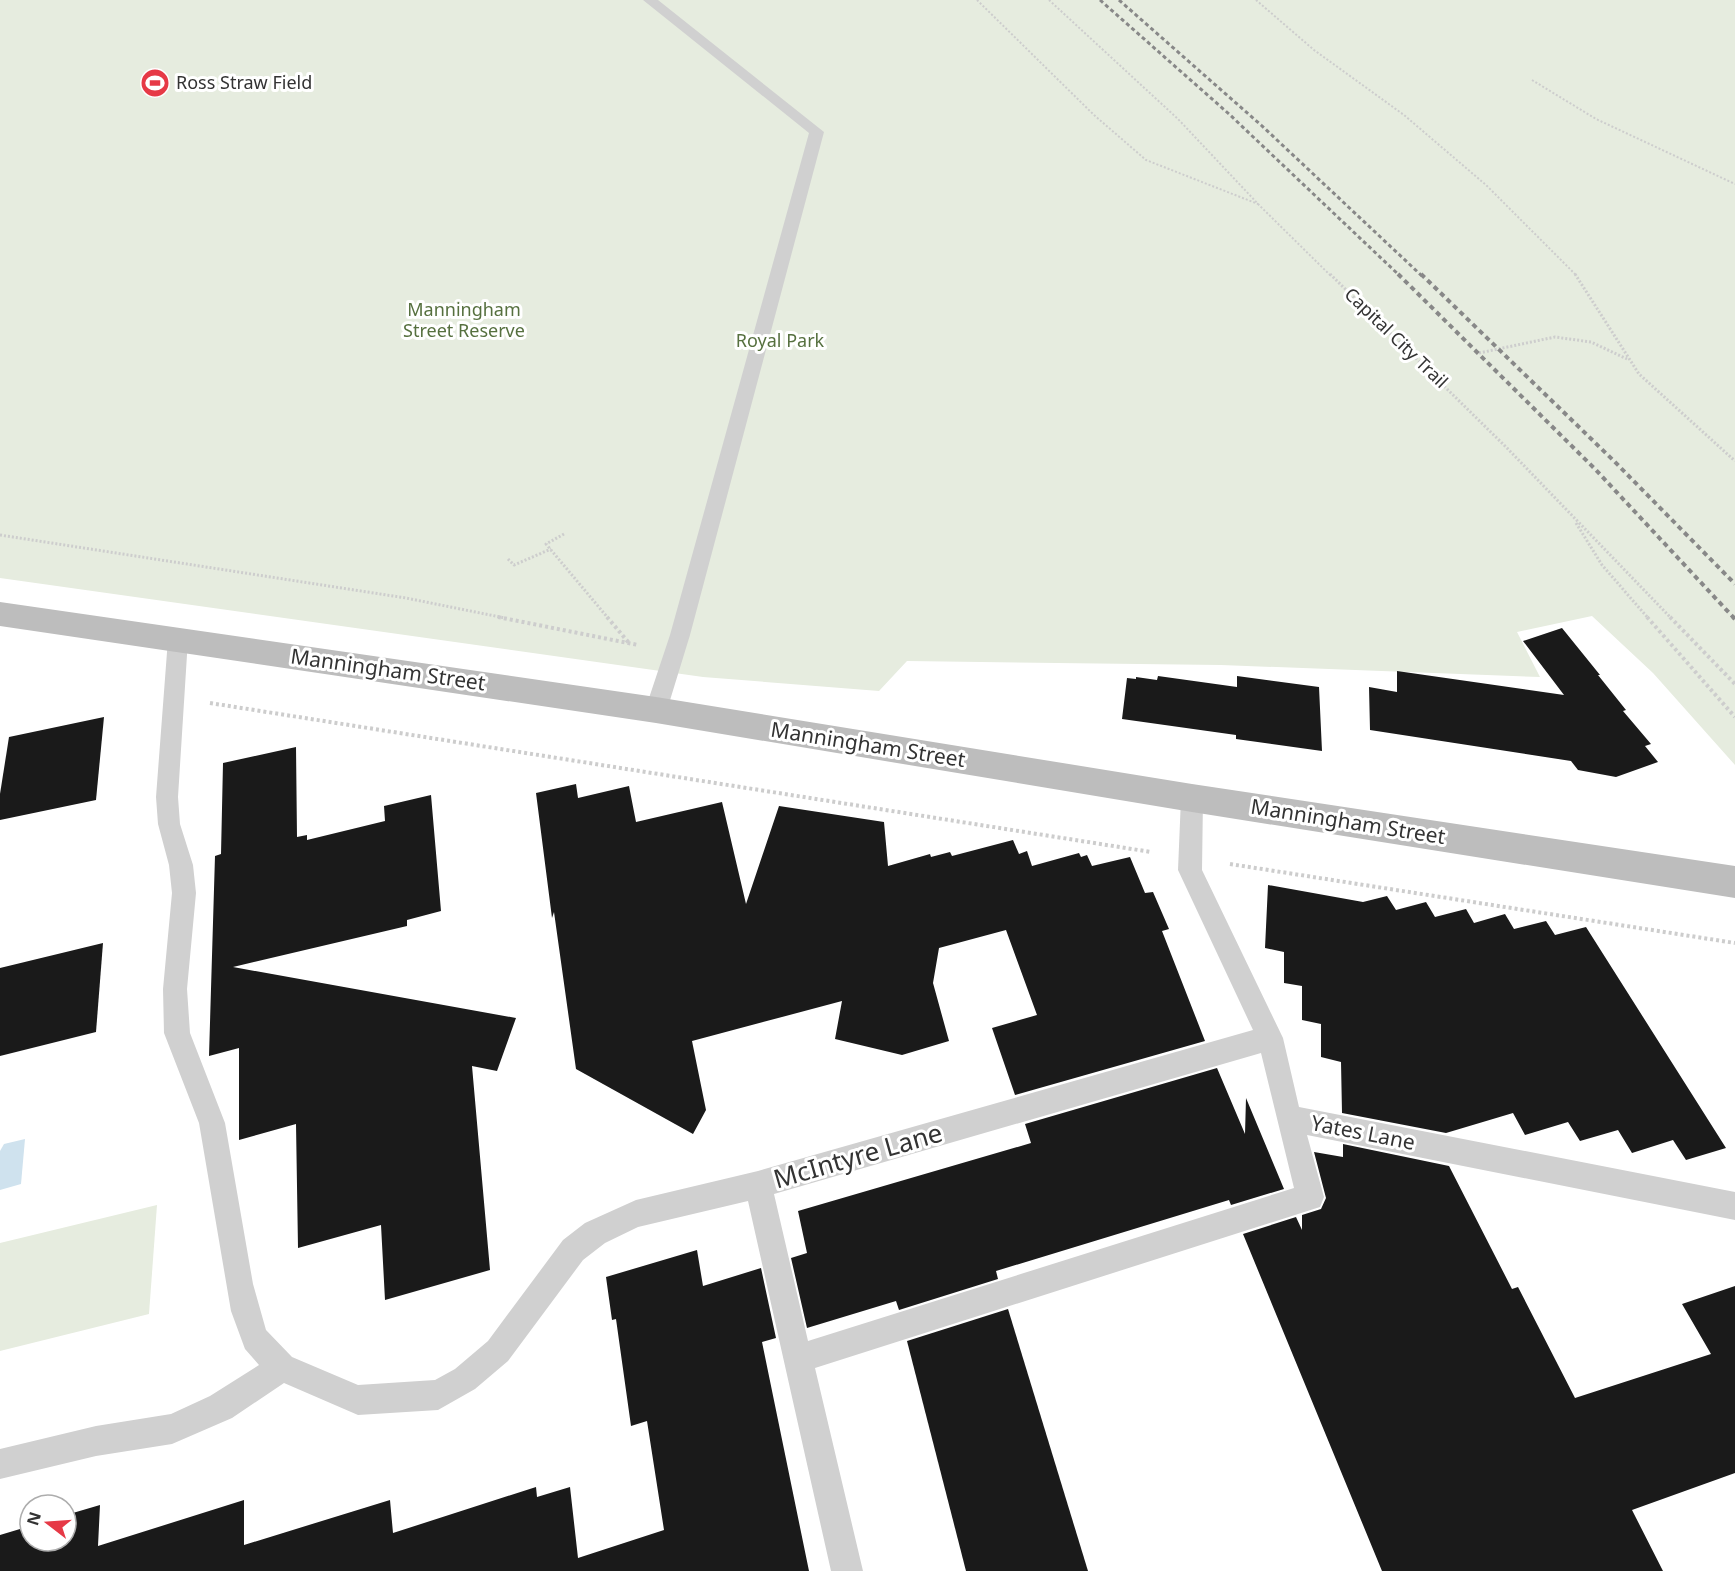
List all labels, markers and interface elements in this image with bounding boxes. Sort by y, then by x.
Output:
sports icon: Ross Straw Field [139,67,171,99]
place label: Ross Straw Field [176,70,312,94]
street label: Capital City Trail [1340,282,1454,393]
park label: Manningham Street Reserve [403,297,525,342]
park label: Royal Park [736,328,825,352]
street label: Manningham Street [289,641,488,697]
street label: Manningham Street [769,715,968,773]
street label: Manningham Street [1249,792,1448,850]
street label: Yates Lane [1309,1108,1417,1156]
street label: McIntyre Lane [769,1114,946,1196]
north arrow [18,1493,78,1553]
text: N [21,1509,46,1528]

